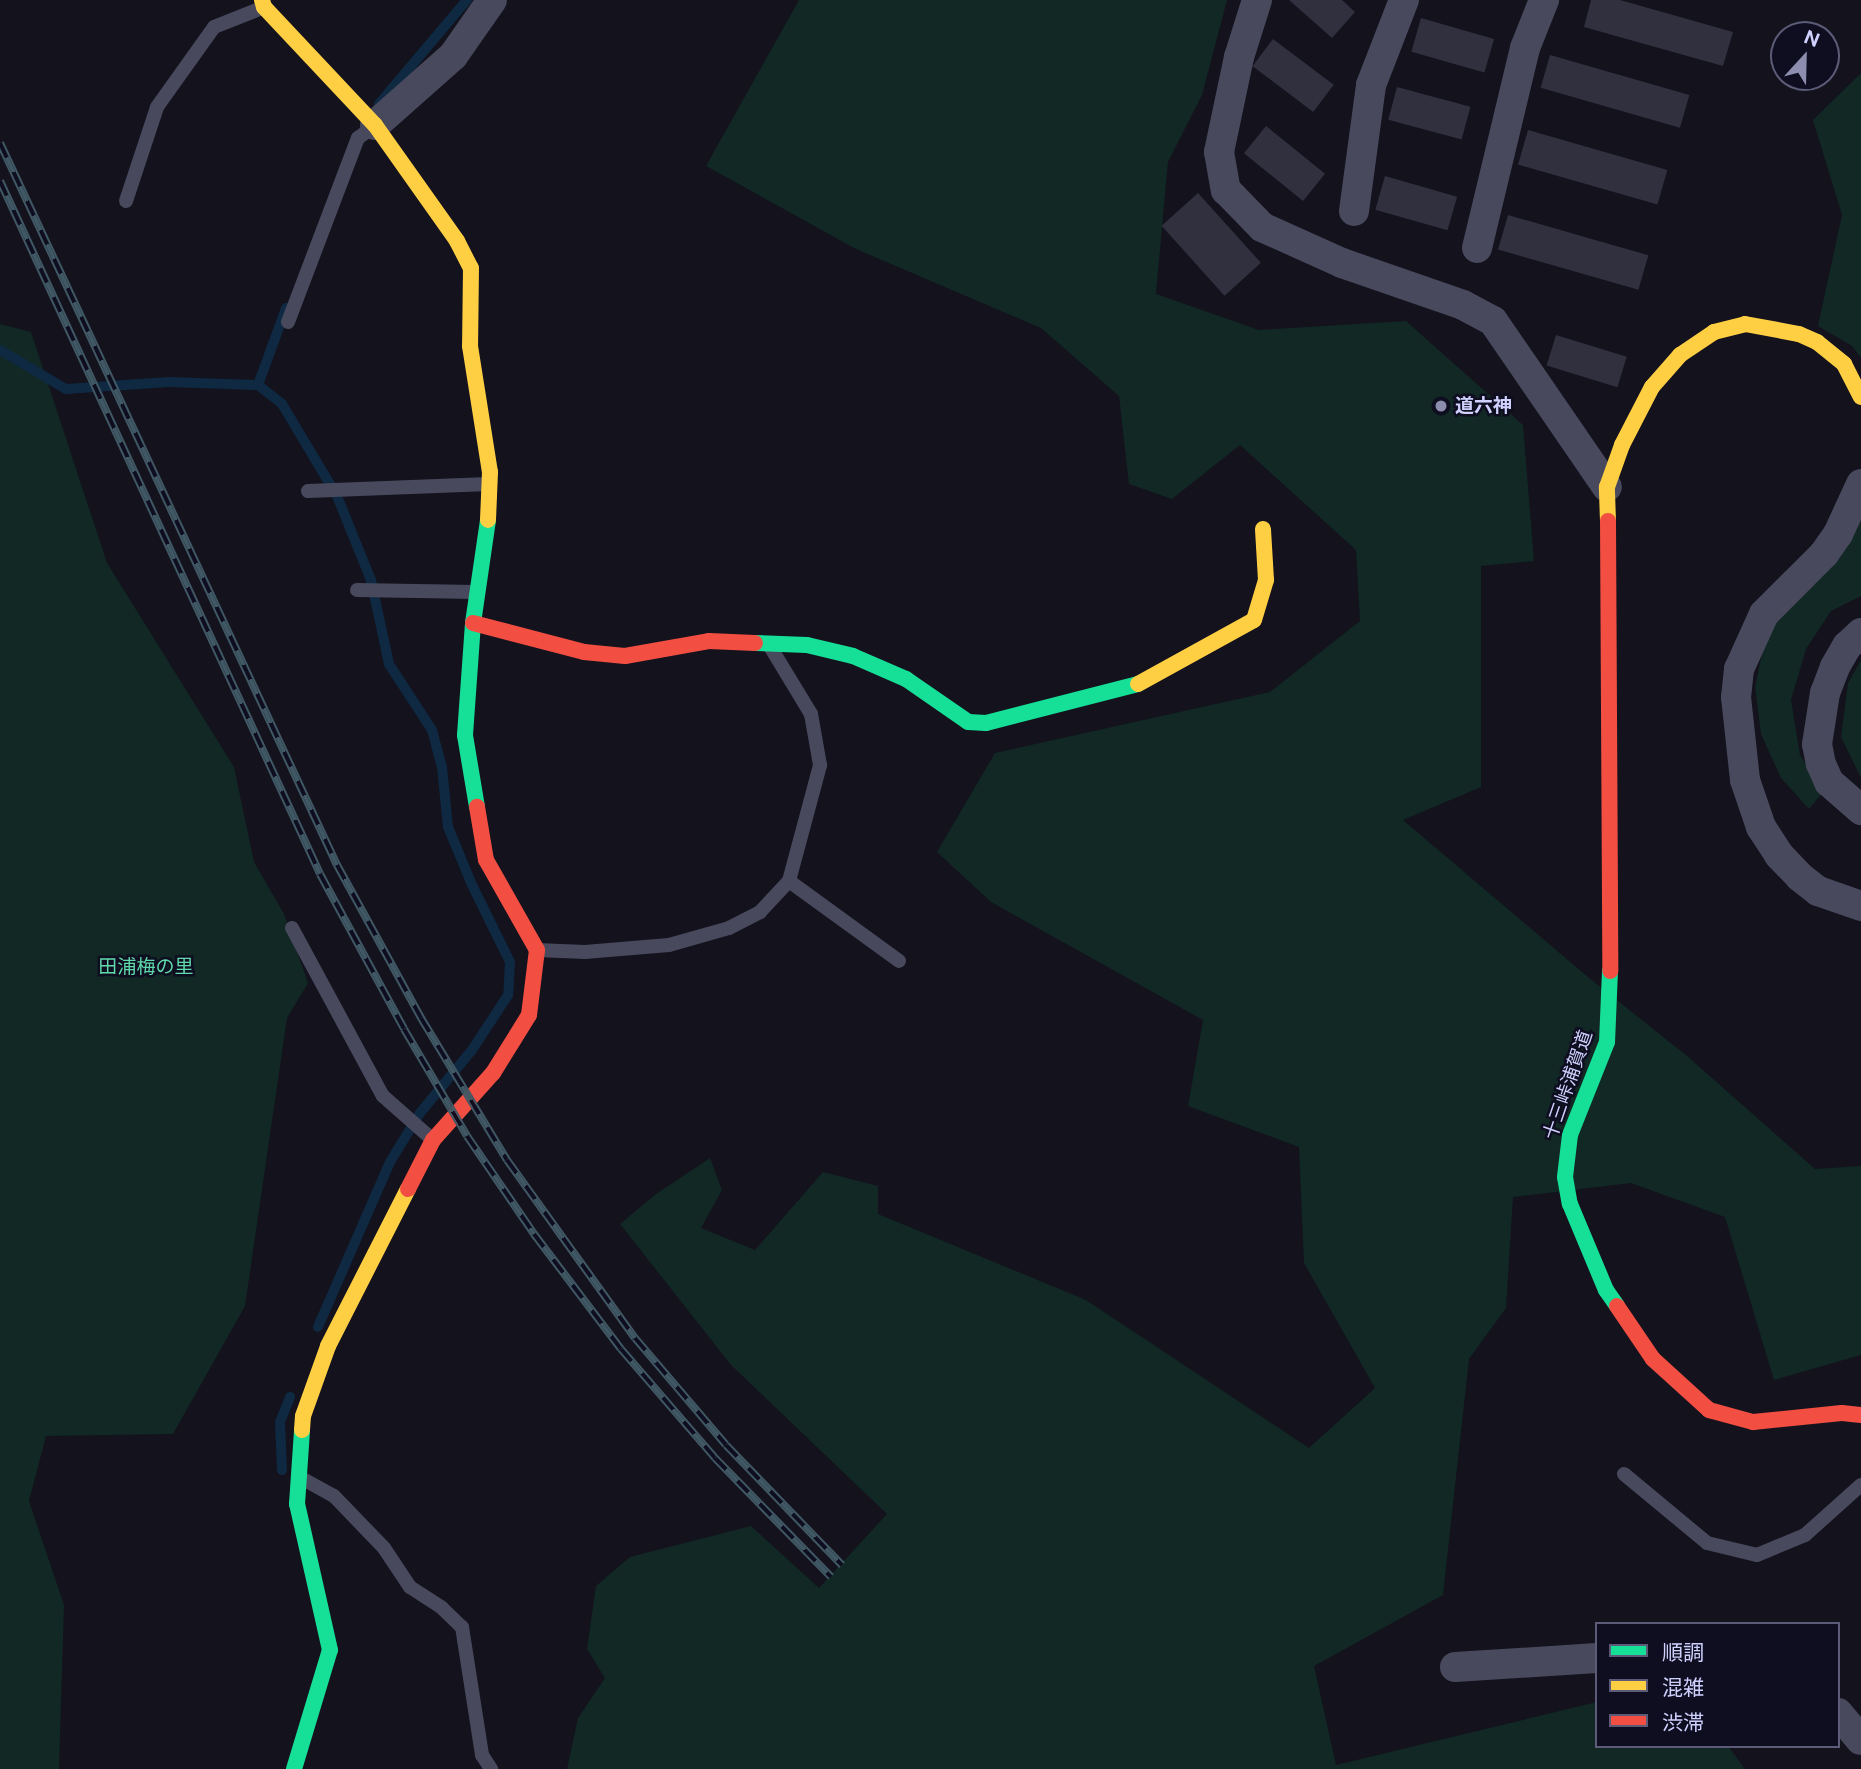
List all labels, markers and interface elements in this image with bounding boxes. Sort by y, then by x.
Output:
north arrow [1770,21,1840,91]
text: N [1801,25,1823,51]
place label: 道六神 [1455,395,1512,417]
marker: 道六神 [1433,398,1449,414]
park label: 田浦梅の里 [99,956,193,978]
street label: 十三峠浦賀道 [1539,1027,1597,1143]
legend [1595,1622,1840,1748]
text: 順調 [1662,1640,1704,1665]
text: 混雑 [1662,1675,1704,1700]
text: 渋滞 [1662,1710,1704,1735]

